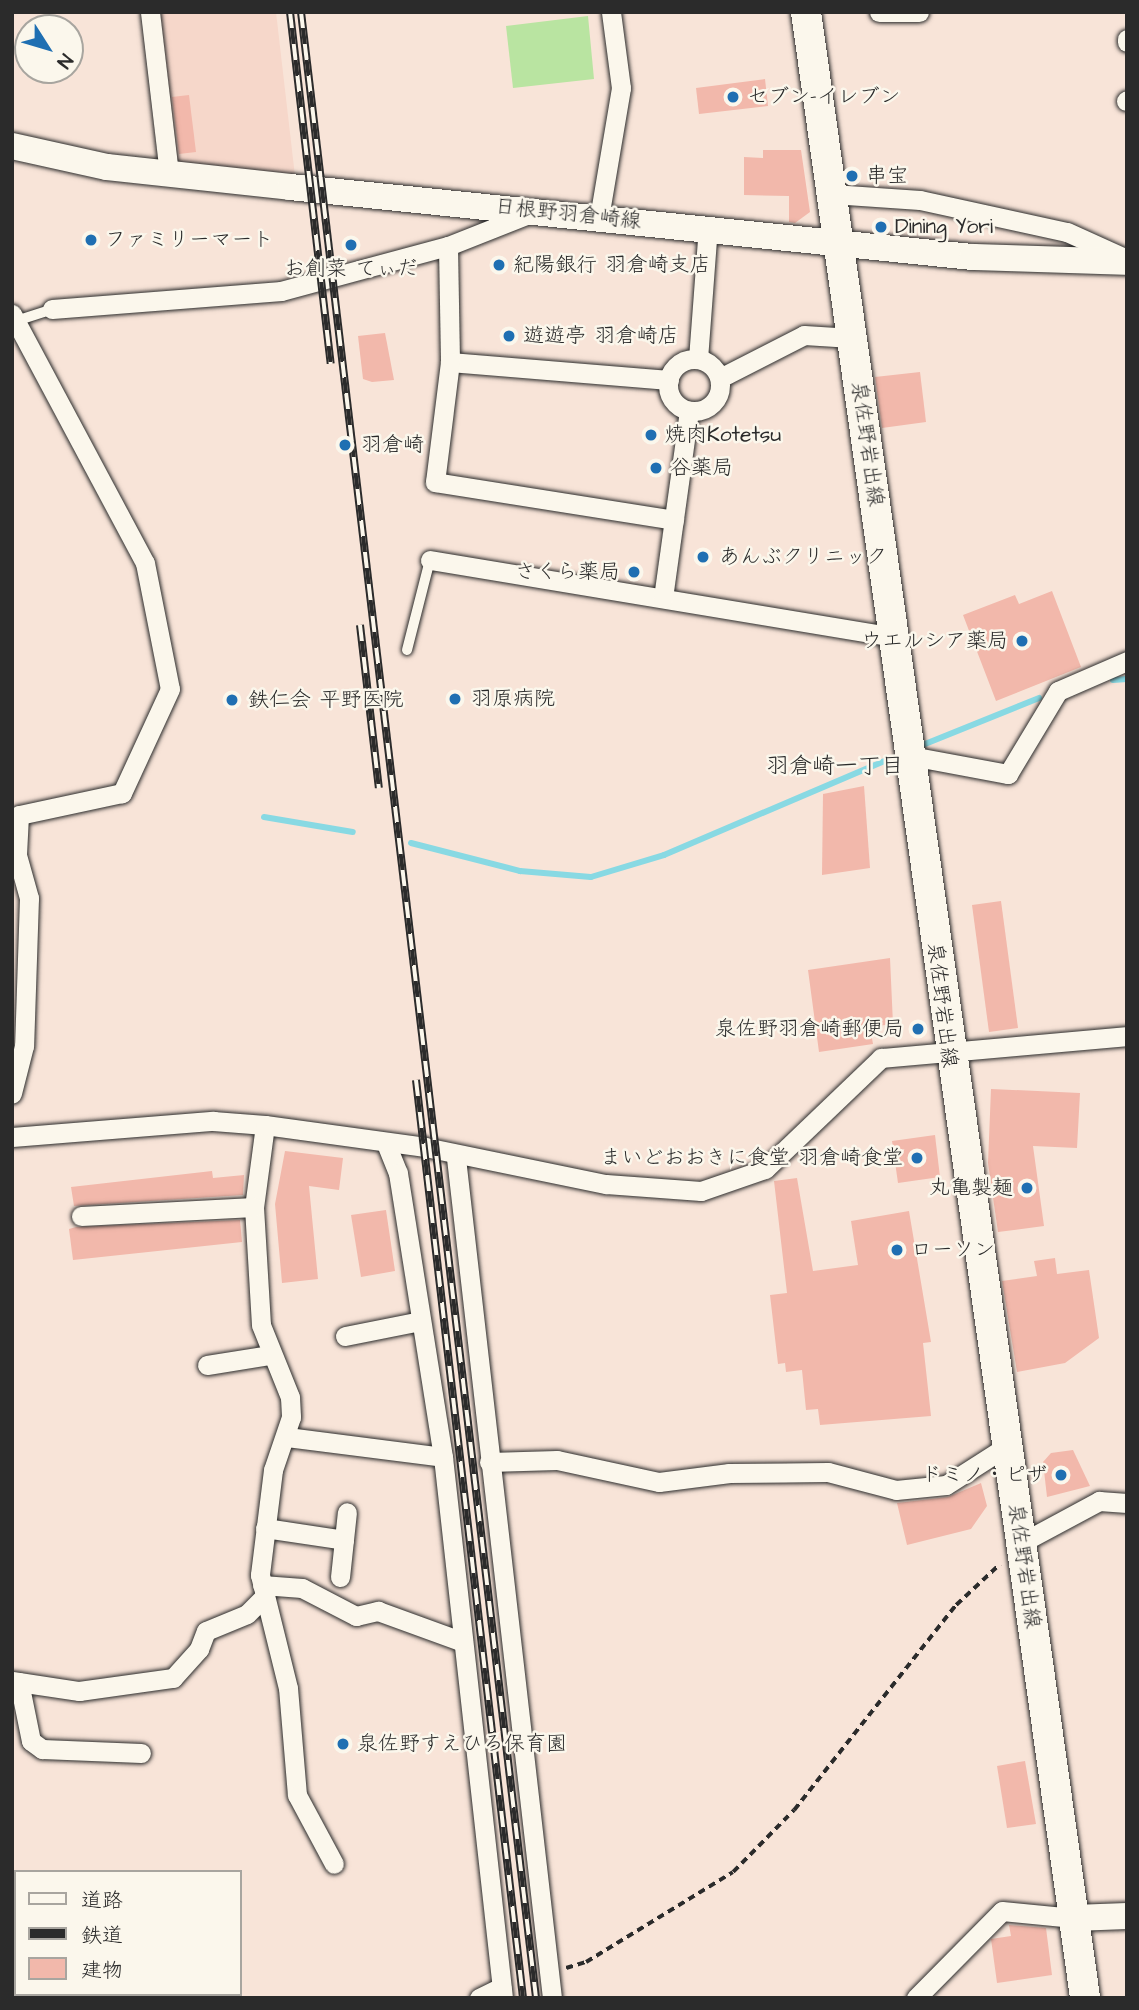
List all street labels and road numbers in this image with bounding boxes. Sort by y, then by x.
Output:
street label: 日根野羽倉崎線 [494,194,642,234]
street label: 泉佐野岩出線 [846,380,888,508]
street label: 泉佐野岩出線 [922,941,962,1069]
street label: 泉佐野岩出線 [1003,1502,1045,1630]

